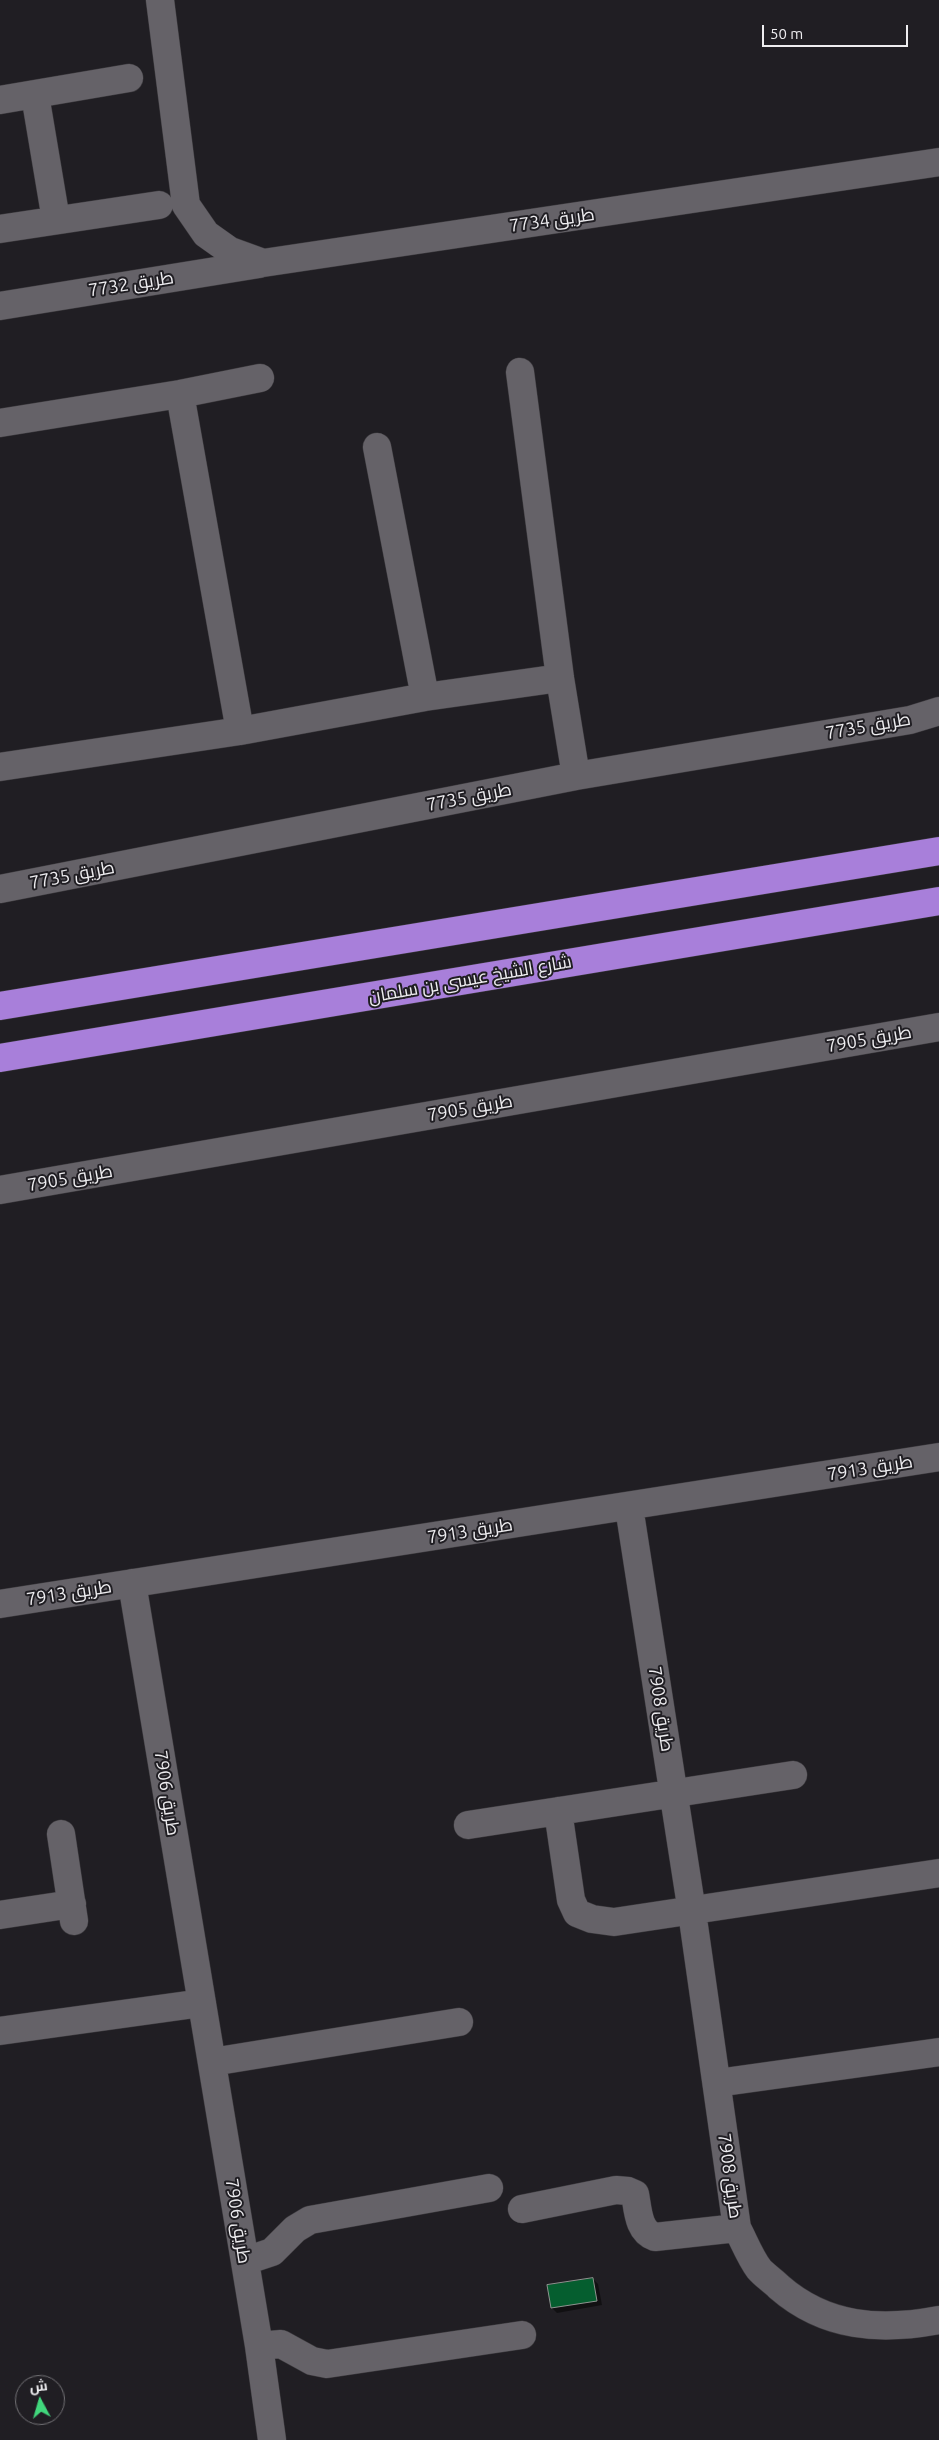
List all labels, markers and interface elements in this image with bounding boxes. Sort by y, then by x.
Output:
scale bar [764,15,910,47]
text: 50 m [770,25,803,42]
street label: طريق 7734 [508,203,596,237]
street label: طريق 7732 [87,267,175,301]
street label: طريق 7735 [824,708,912,744]
street label: طريق 7735 [425,778,513,816]
street label: طريق 7735 [28,856,116,894]
street label: شارع الشيخ عيسى بن سلمان [367,950,573,1008]
street label: طريق 7905 [825,1021,913,1057]
street label: طريق 7905 [426,1090,514,1126]
street label: طريق 7905 [26,1160,114,1196]
street label: طريق 7913 [826,1451,914,1485]
street label: طريق 7913 [426,1514,514,1548]
street label: طريق 7913 [25,1576,113,1610]
street label: طريق 7908 [644,1665,678,1753]
street label: طريق 7906 [150,1749,184,1837]
street label: طريق 7908 [713,2132,747,2220]
street label: طريق 7906 [221,2177,255,2265]
north arrow [15,2375,65,2425]
text: ش [29,2377,48,2395]

